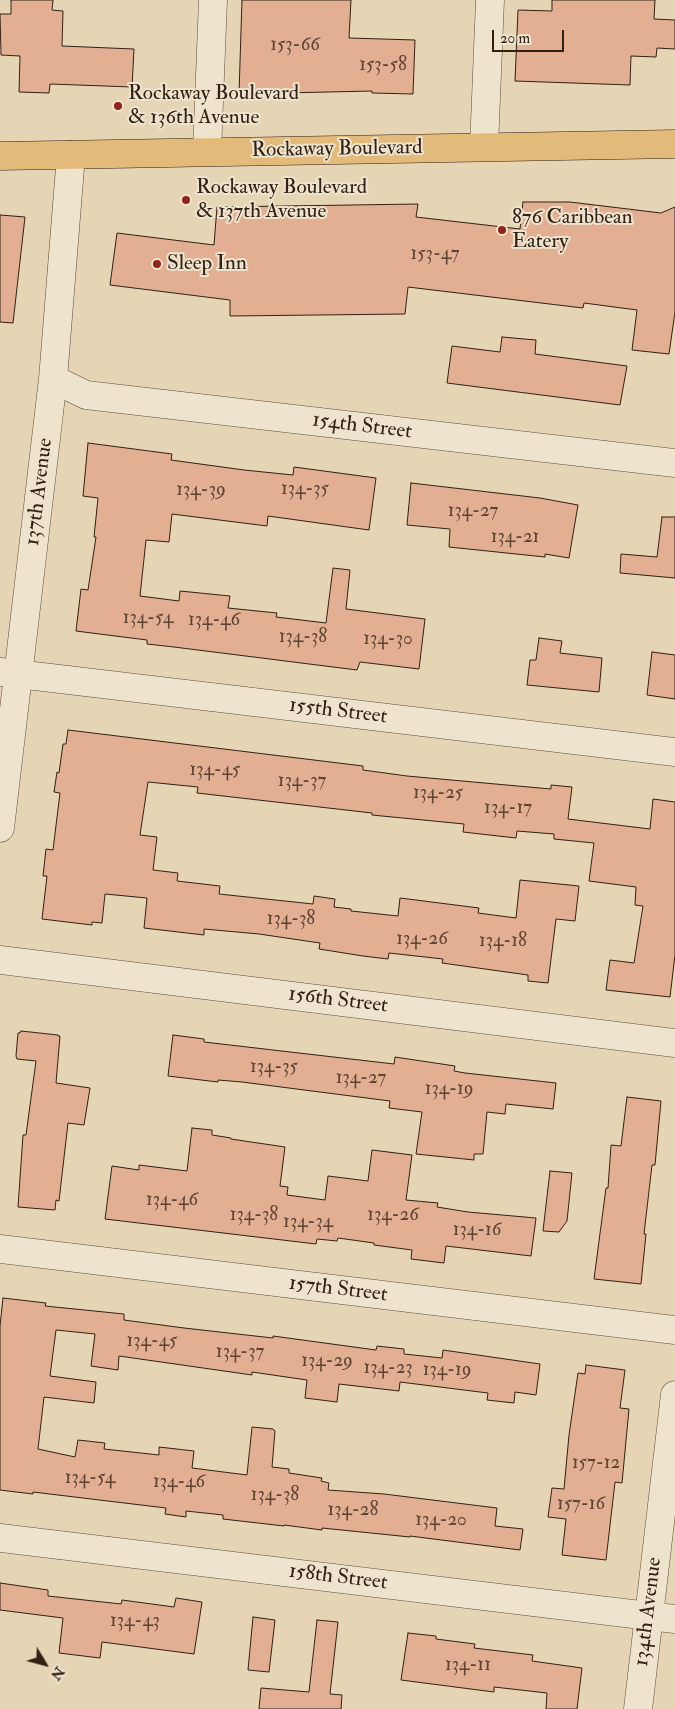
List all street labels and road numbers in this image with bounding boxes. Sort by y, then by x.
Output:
street label: Rockaway Boulevard [251,136,423,164]
street label: 154th Street [311,408,413,446]
street label: 137th Avenue [21,437,59,547]
street label: 155th Street [287,693,389,731]
street label: 156th Street [287,982,389,1020]
street label: 157th Street [287,1271,389,1309]
street label: 134th Avenue [630,1556,668,1668]
street label: 158th Street [287,1559,389,1597]

